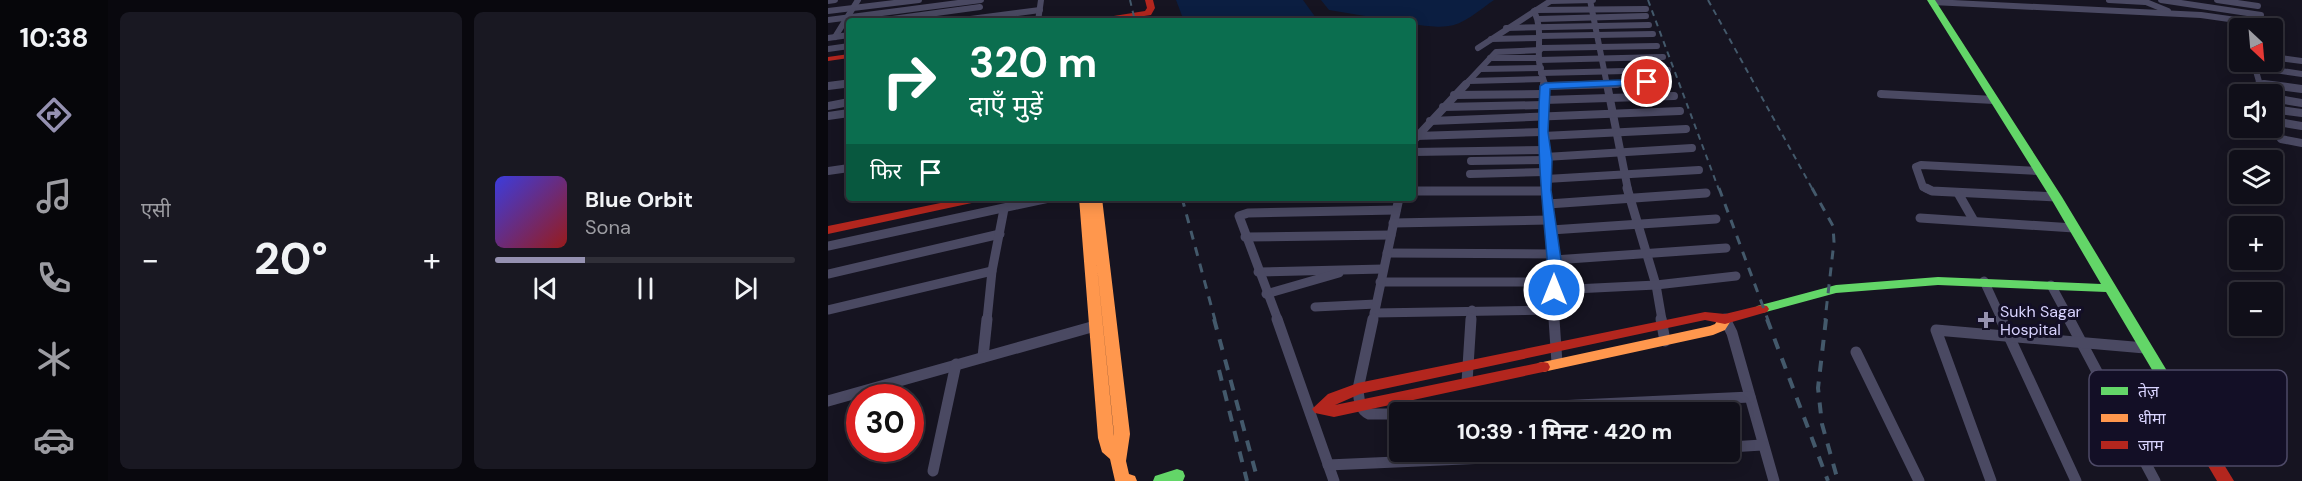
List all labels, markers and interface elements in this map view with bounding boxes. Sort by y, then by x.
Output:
north arrow [2229,18,2283,72]
map controls [2229,18,2283,336]
text: 10:38 [19,20,89,55]
text: 320 m [969,35,1097,90]
icon: right [870,42,948,120]
pin [1621,56,1672,107]
icon: arrive [1630,65,1663,98]
button: sound [2229,84,2283,138]
text: दाएँ मुड़ें [969,88,1043,123]
icon: directions [33,94,75,136]
button: layers [2229,150,2283,204]
icon: arrive [914,156,947,189]
text: फिर [870,157,902,186]
icon: music [33,175,75,217]
text: Blue Orbit [585,185,693,214]
text: एसी [141,197,171,223]
text: Sona [585,214,631,240]
button: + [2229,216,2283,270]
text: 20° [254,229,328,288]
text: − [141,238,159,281]
text: + [423,238,441,281]
icon: phone [33,257,75,299]
position arrow [1522,258,1586,322]
icon: previous [529,272,562,305]
icon: pause [629,272,662,305]
icon: next [729,272,762,305]
button: − [2229,282,2283,336]
place label: Sukh Sagar Hospital [2000,301,2082,340]
marker: Sukh Sagar Hospital [1977,311,1995,329]
icon: climate [33,338,75,380]
legend [2089,370,2287,466]
text: तेज़ [2138,381,2160,402]
speed limit sign: 30 [846,384,924,462]
text: धीमा [2138,408,2167,429]
text: 10:39 · 1 मिनट · 420 m [1457,417,1672,446]
icon: car [33,419,75,461]
text: जाम [2138,435,2164,456]

